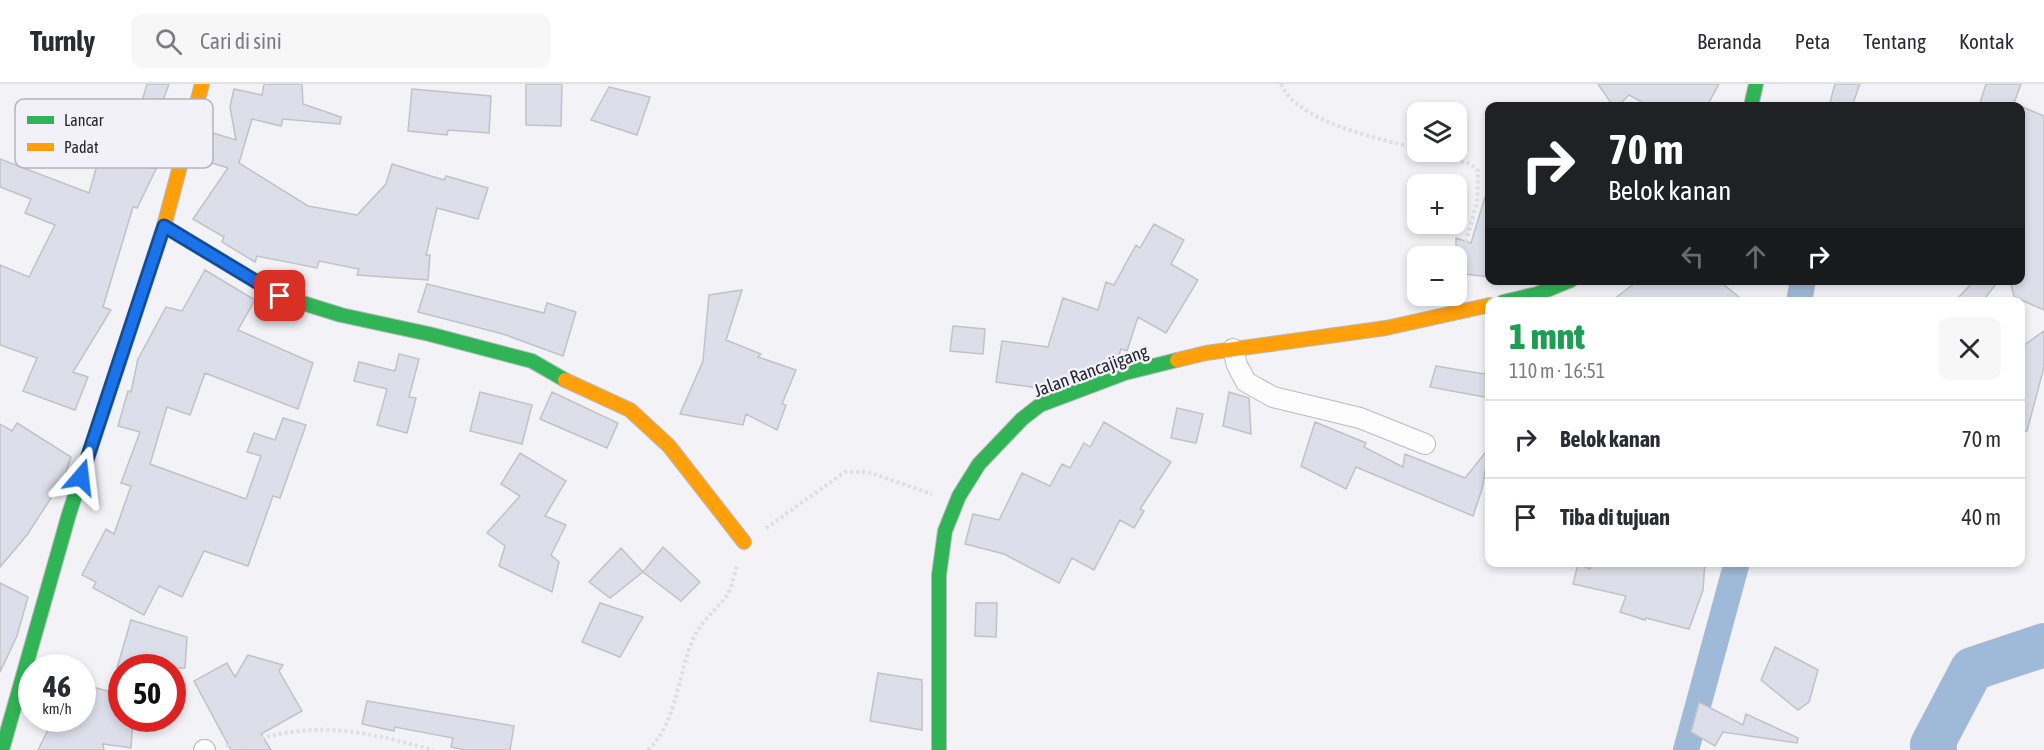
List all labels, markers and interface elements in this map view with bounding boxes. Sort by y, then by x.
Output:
search box [131,14,551,68]
text: Turnly [30,25,95,57]
icon: search [152,25,185,58]
text: Cari di sini [200,28,282,54]
text: Beranda [1697,29,1762,53]
text: Peta [1795,29,1830,53]
text: Tentang [1863,29,1926,53]
text: Kontak [1959,29,2014,53]
legend [15,99,213,168]
map controls [1407,102,1467,306]
button: layers [1407,102,1467,162]
text: Lancar [64,111,104,129]
text: 70 m [1608,125,1683,173]
icon: right [1509,126,1587,204]
text: Padat [64,138,99,156]
button: + [1407,174,1467,234]
text: Belok kanan [1608,175,1731,206]
icon: left [1676,240,1709,273]
icon: ahead [1739,240,1772,273]
icon: right [1802,240,1835,273]
button: − [1407,246,1467,306]
pin [254,270,305,321]
icon: arrive [263,279,296,312]
text: 1 mnt [1509,315,1585,357]
button: close [1938,317,2001,380]
street label: Jalan Rancajigang [1031,340,1151,401]
text: 110 m · 16:51 [1509,359,1605,382]
icon: right [1509,423,1542,456]
text: Belok kanan [1560,426,1661,452]
text: 70 m [1961,426,2001,452]
position arrow [49,445,113,509]
icon: arrive [1509,501,1542,534]
text: Tiba di tujuan [1560,504,1670,530]
text: 40 m [1961,504,2001,530]
speed limit sign: 50 [108,654,186,732]
text: 46 [43,669,71,703]
text: km/h [42,700,72,717]

